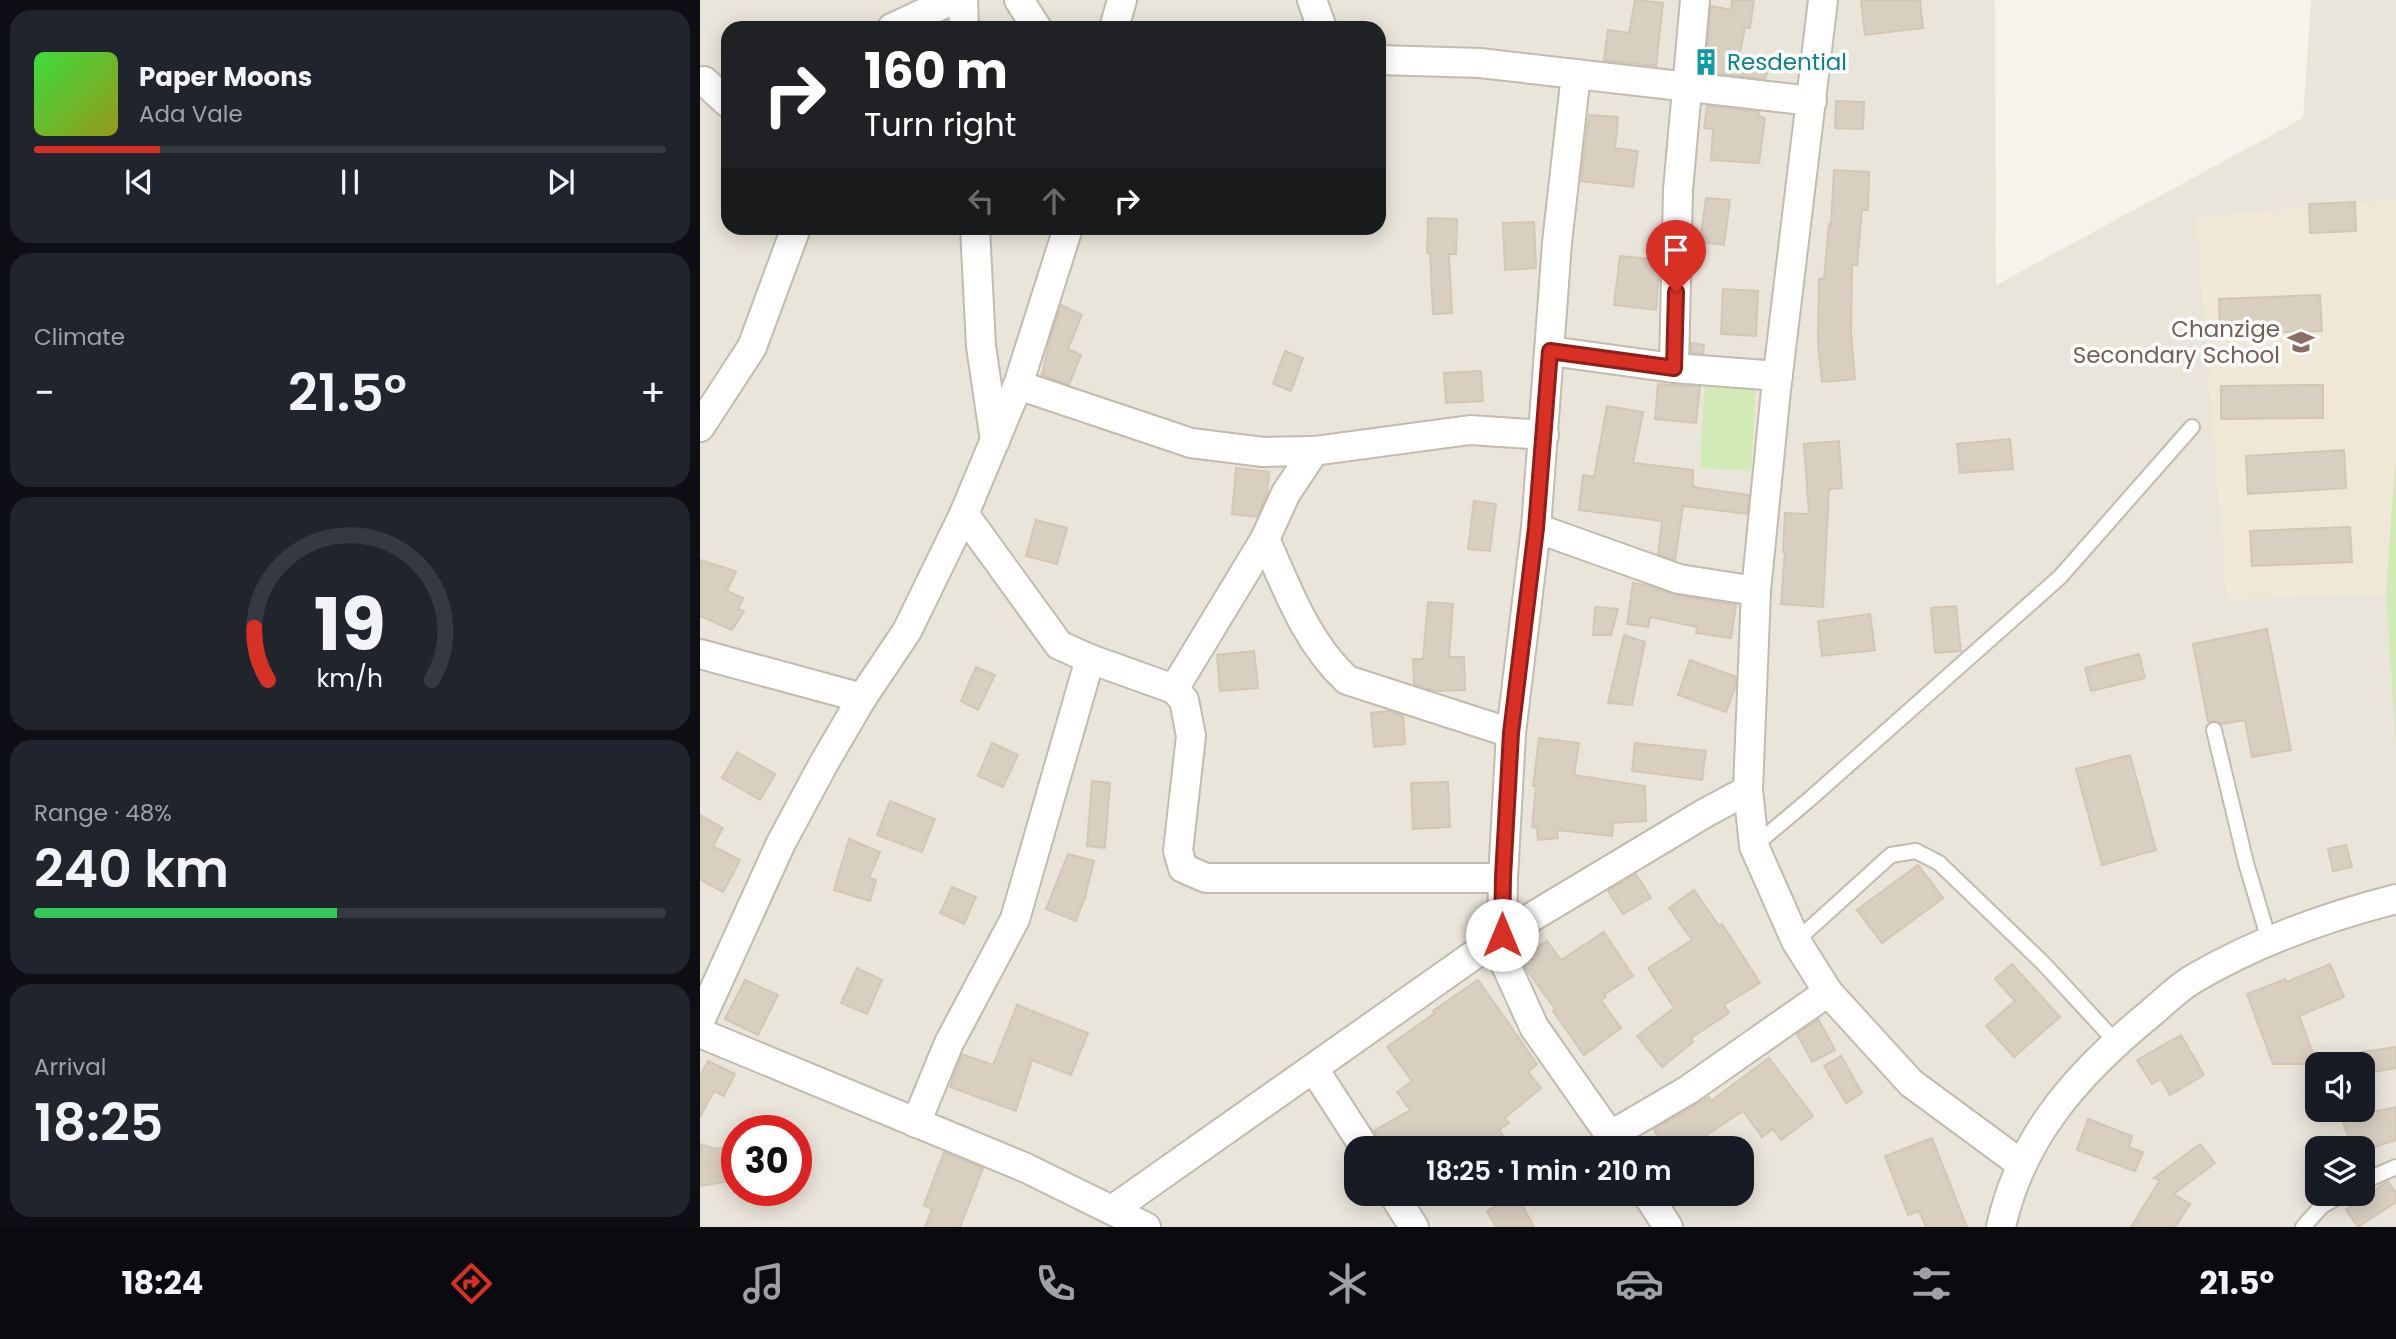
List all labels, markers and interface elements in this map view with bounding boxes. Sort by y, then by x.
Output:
text: 160 m [864,37,1008,105]
place label: Resdential [1727,46,1847,78]
building icon: Resdential [1691,47,1721,77]
icon: right [749,49,840,140]
text: Paper Moons [139,59,312,95]
text: Ada Vale [139,98,243,130]
text: Turn right [864,102,1016,147]
icon: previous [120,163,158,201]
icon: pause [331,163,369,201]
icon: next [542,163,580,201]
icon: left [962,182,1000,220]
icon: ahead [1035,182,1073,220]
icon: right [1108,182,1146,220]
pin [1646,220,1706,292]
icon: arrive [1657,231,1695,269]
place label: Chanzige Secondary School [2073,313,2280,371]
text: Climate [34,321,125,353]
school or university icon: Chanzige Secondary School [2286,327,2316,357]
text: 21.5° [288,356,407,429]
text: − [34,366,55,419]
text: + [640,366,666,419]
text: 19 [314,574,386,675]
text: km/h [317,660,383,695]
text: Range · 48% [34,797,172,829]
text: 240 km [34,832,229,905]
position arrow [1465,898,1539,972]
text: Arrival [34,1051,106,1083]
map controls [2305,1052,2375,1206]
button: sound [2305,1052,2375,1122]
text: 18:25 [34,1086,163,1159]
speed limit sign: 30 [721,1115,812,1206]
button: layers [2305,1136,2375,1206]
text: 18:25 · 1 min · 210 m [1426,1153,1672,1189]
icon: directions [447,1259,496,1308]
icon: music [739,1259,788,1308]
icon: phone [1031,1259,1080,1308]
icon: climate [1323,1259,1372,1308]
icon: car [1615,1259,1664,1308]
icon: filters [1907,1259,1956,1308]
text: 18:24 [122,1260,203,1305]
text: 21.5° [2199,1260,2274,1305]

